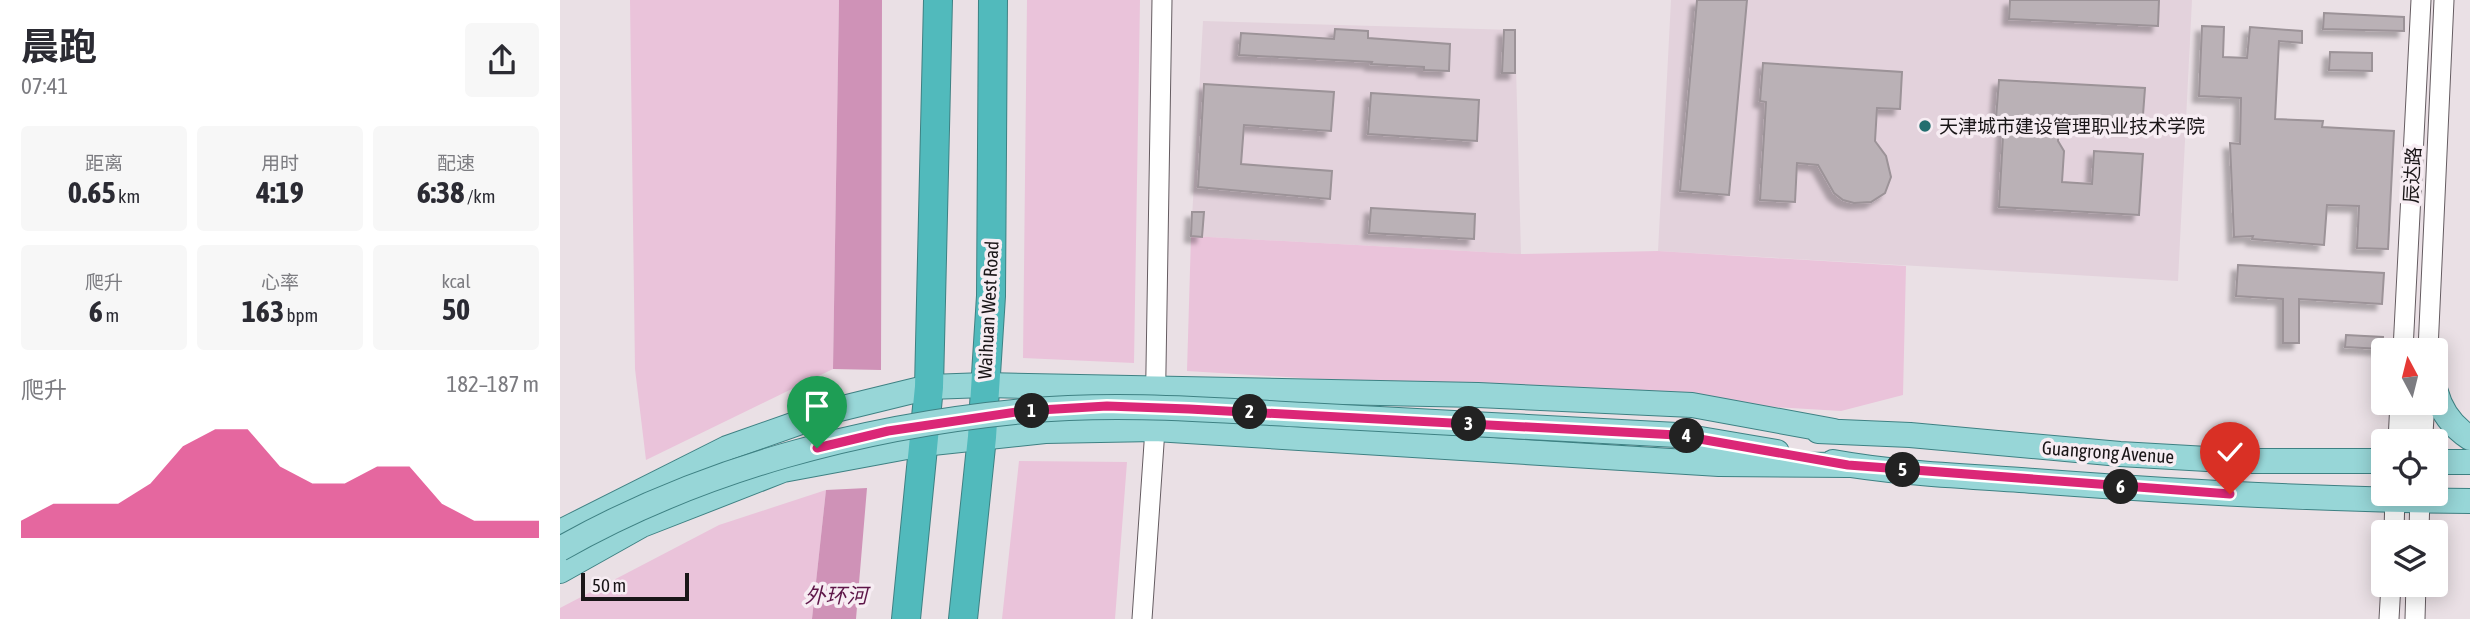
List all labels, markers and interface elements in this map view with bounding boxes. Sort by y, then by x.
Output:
button: share [465,23,539,97]
text: 晨跑 [21,25,97,68]
text: 07:41 [21,73,68,99]
place label: 天津城市建设管理职业技术学院 [1939,115,2205,137]
marker: 天津城市建设管理职业技术学院 [1917,118,1933,134]
street label: 辰达路 [2400,146,2424,204]
text: 距离 [85,152,123,174]
text: 用时 [261,152,299,174]
text: 配速 [437,152,475,174]
text: 0.65 [68,175,115,209]
text: 4:19 [256,175,304,209]
text: 6:38 [417,175,464,209]
text: km [115,185,140,207]
text: /km [464,185,495,207]
street label: Waihuan West Road [973,240,1003,380]
text: kcal [442,270,470,292]
text: 爬升 [85,271,123,293]
text: 心率 [261,271,299,293]
text: 50 [442,292,470,326]
text: 6 [89,294,103,328]
text: 163 [242,294,284,328]
text: m [103,304,119,326]
text: bpm [284,304,318,326]
north arrow [2371,338,2448,415]
map controls [2371,338,2448,597]
text: 182–187 m [446,371,539,397]
pin [787,376,847,448]
text: 爬升 [21,377,67,403]
icon: arrive [798,387,836,425]
pin: 1 [1014,394,1050,428]
pin: 2 [1232,394,1268,430]
text: 1 [1027,399,1036,421]
text: 2 [1245,400,1254,422]
pin: 3 [1452,406,1486,442]
text: 3 [1464,412,1473,434]
pin: 4 [1670,418,1704,453]
pin [2200,422,2260,494]
text: 4 [1682,424,1691,446]
button: locate [2371,429,2448,506]
icon: check [2211,433,2249,471]
street label: Guangrong Avenue [2041,436,2175,468]
pin: 5 [1886,452,1920,488]
text: 5 [1898,458,1907,480]
pin: 6 [2104,470,2138,504]
text: 6 [2116,475,2125,497]
button: layers [2371,520,2448,597]
scale bar [581,570,690,602]
text: 50 m [592,574,626,596]
water label: 外环河 [805,583,871,607]

